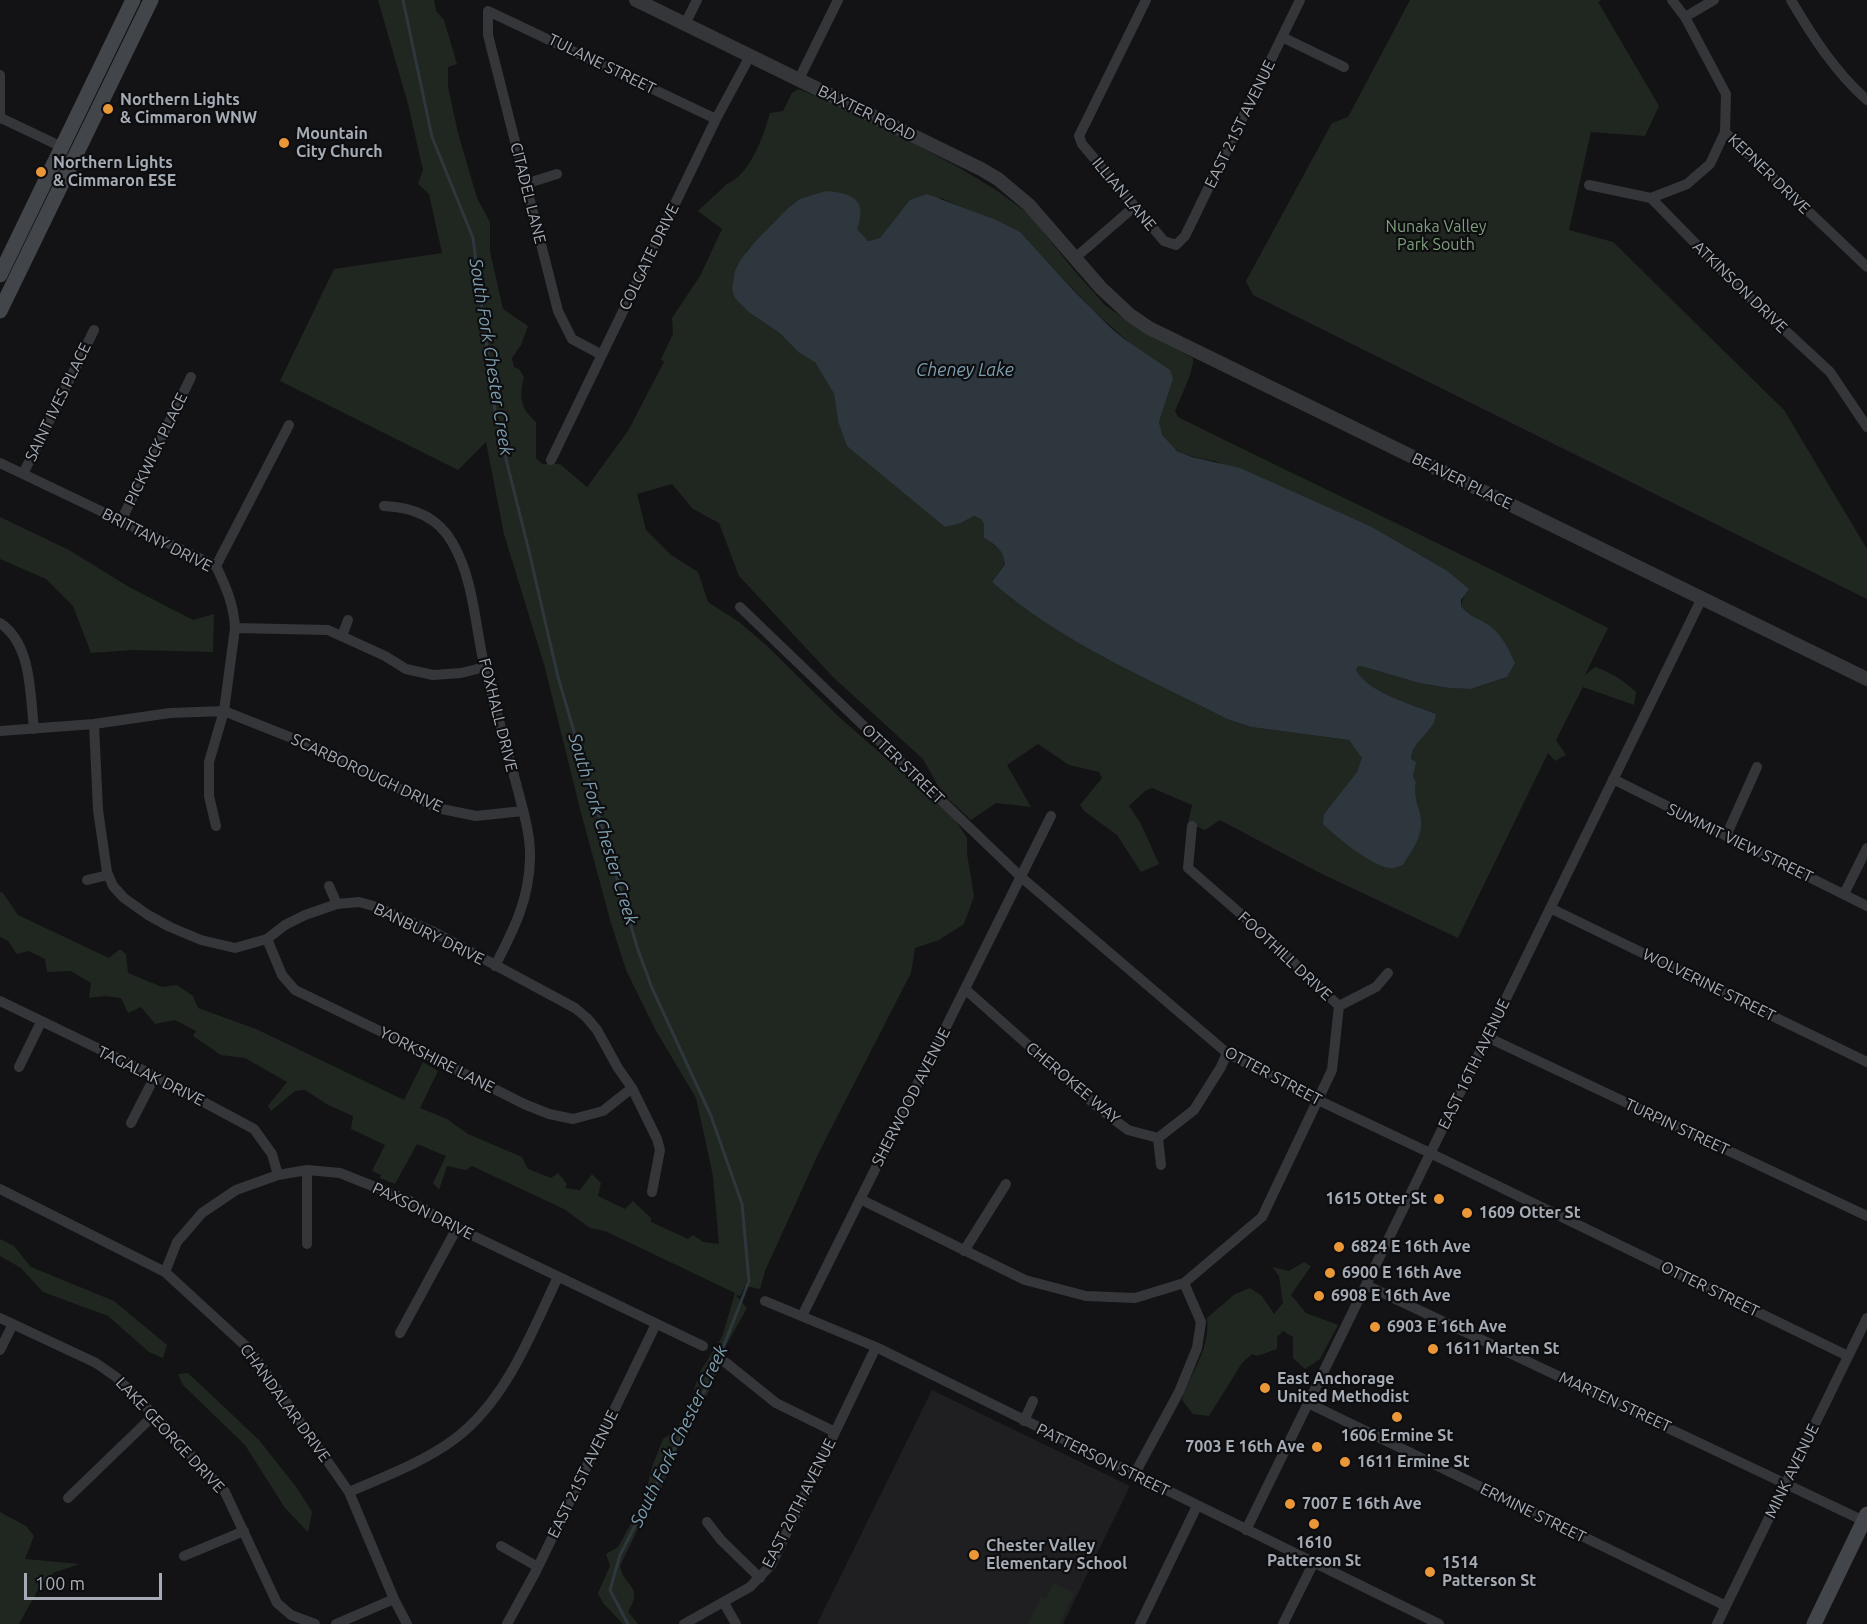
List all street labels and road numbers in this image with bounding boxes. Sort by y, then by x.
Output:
street label: TULANE STREET [545,30,659,98]
street label: EAST 21ST AVENUE [1201,57,1279,191]
street label: BAXTER ROAD [815,81,919,145]
street label: KEPNER DRIVE [1724,130,1814,218]
street label: CITADEL LANE [506,140,550,246]
street label: ILLIAN LANE [1088,154,1160,234]
street label: COLGATE DRIVE [615,201,683,313]
street label: ATKINSON DRIVE [1689,237,1791,337]
street label: SAINT IVES PLACE [21,340,95,464]
street label: PICKWICK PLACE [120,390,192,508]
street label: BEAVER PLACE [1409,448,1515,514]
street label: BRITTANY DRIVE [99,504,215,576]
street label: FOXHALL DRIVE [475,656,521,774]
street label: OTTER STREET [858,720,948,808]
street label: SCARBOROUGH DRIVE [288,729,446,817]
street label: SUMMIT VIEW STREET [1664,799,1816,887]
street label: BANBURY DRIVE [371,899,487,969]
street label: FOOTHILL DRIVE [1234,908,1336,1004]
street label: WOLVERINE STREET [1640,945,1778,1025]
street label: EAST 16TH AVENUE [1434,996,1514,1132]
street label: YORKSHIRE LANE [376,1023,498,1097]
street label: SHERWOOD AVENUE [868,1024,954,1170]
street label: CHEROKEE WAY [1022,1038,1124,1128]
street label: TAGALAK DRIVE [95,1042,207,1110]
street label: OTTER STREET [1221,1042,1325,1110]
street label: TURPIN STREET [1622,1094,1732,1160]
street label: PAXSON DRIVE [369,1178,477,1244]
street label: OTTER STREET [1658,1257,1762,1321]
street label: CHANDALAR DRIVE [236,1340,334,1466]
street label: MARTEN STREET [1556,1368,1674,1436]
street label: LAKE GEORGE DRIVE [112,1373,228,1497]
street label: EAST 21ST AVENUE [544,1407,622,1541]
street label: PATTERSON STREET [1033,1419,1173,1501]
street label: MINK AVENUE [1761,1421,1823,1521]
street label: EAST 20TH AVENUE [758,1435,840,1571]
street label: ERMINE STREET [1477,1479,1589,1547]

